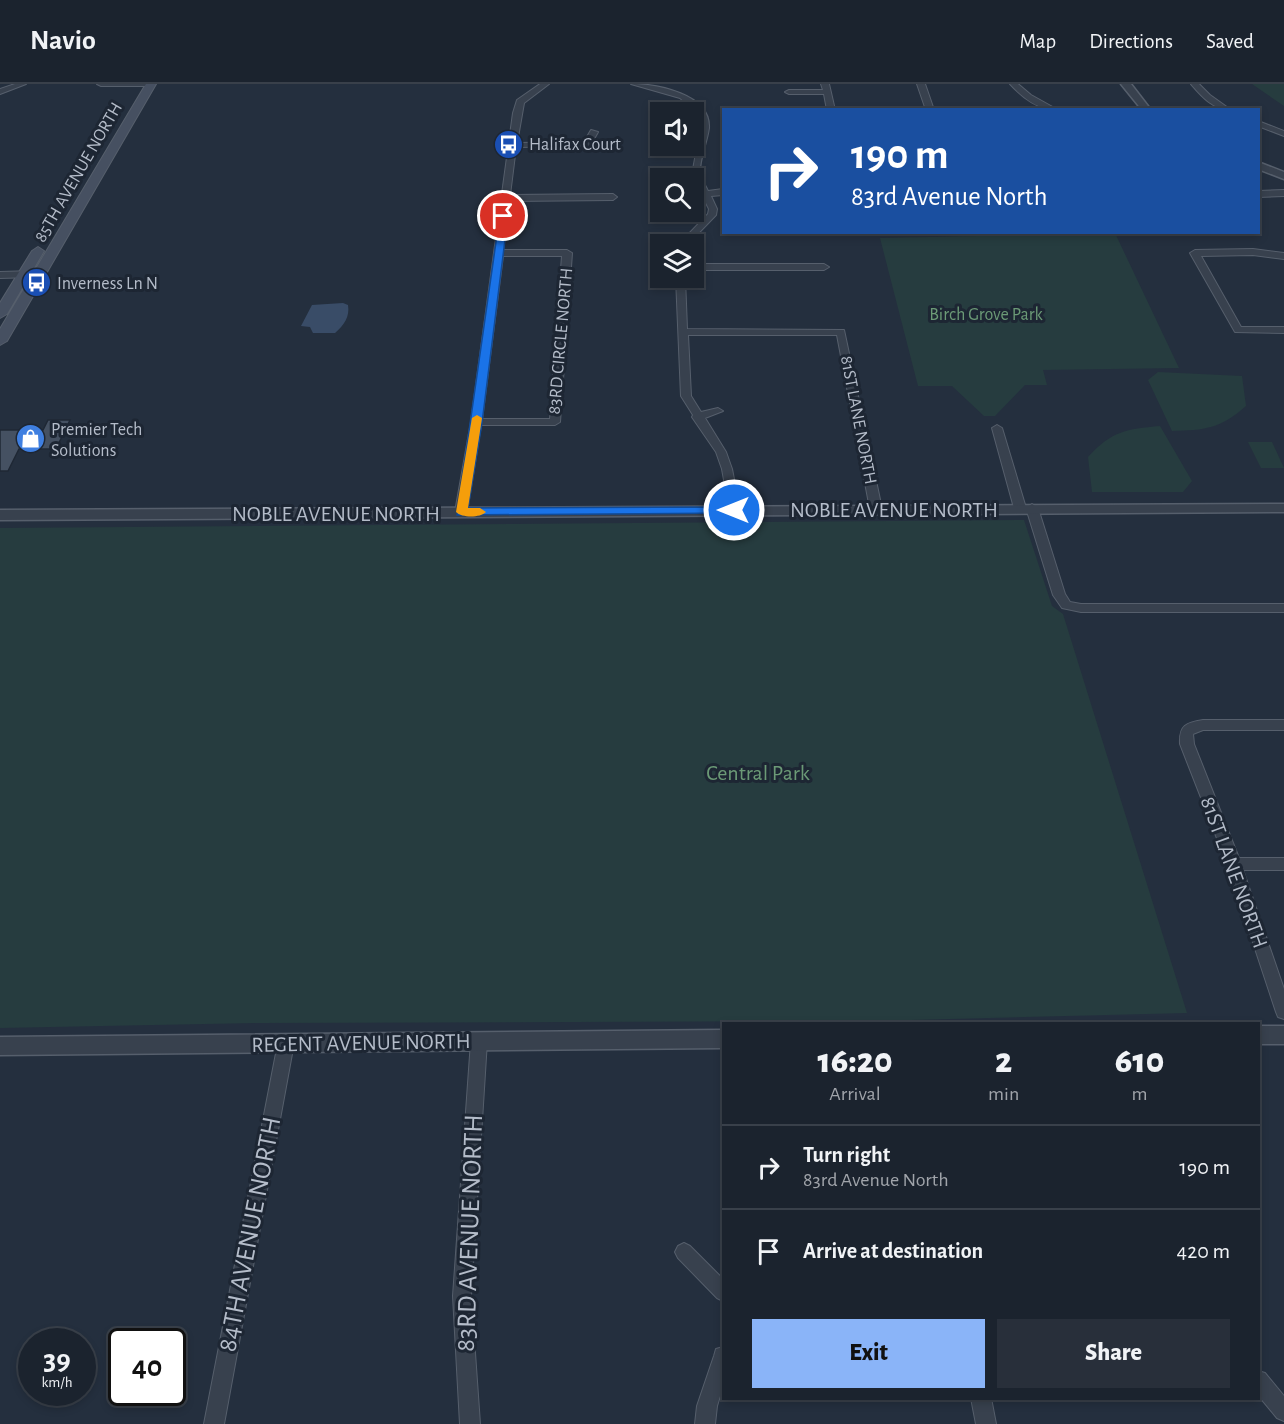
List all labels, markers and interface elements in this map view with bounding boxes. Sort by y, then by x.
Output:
text: Navio [30,27,96,55]
text: Map [1020,31,1056,52]
text: Directions [1089,31,1173,52]
text: Saved [1206,31,1254,52]
street label: 85TH AVENUE NORTH [32,100,126,245]
map controls [650,102,704,288]
button: sound [650,102,704,156]
bus stop icon: Halifax Court [492,128,524,160]
icon: right [752,132,830,210]
text: 190 m [851,134,949,176]
place label: Halifax Court [529,136,621,154]
button: search [650,168,704,222]
text: 83rd Avenue North [851,183,1047,210]
pin [477,190,528,241]
icon: arrive [486,199,519,232]
button: layers [650,234,704,288]
bus stop icon: Inverness Ln N [20,267,52,299]
street label: 83RD CIRCLE NORTH [546,267,576,415]
place label: Inverness Ln N [57,275,158,293]
park label: Birch Grove Park [929,306,1044,324]
street label: 81ST LANE NORTH [837,354,879,486]
place label: Premier Tech Solutions [51,421,142,460]
shop icon: Premier Tech Solutions [14,423,46,455]
position arrow [702,478,766,542]
street label: NOBLE AVENUE NORTH [790,499,998,521]
street label: NOBLE AVENUE NORTH [232,503,440,525]
park label: Central Park [706,762,810,784]
street label: 81ST LANE NORTH [1196,794,1272,951]
street label: REGENT AVENUE NORTH [251,1030,471,1056]
text: 16:20 [818,1043,893,1079]
text: 2 [995,1043,1012,1079]
text: 610 [1115,1043,1164,1079]
text: Arrival [829,1084,881,1104]
text: min [988,1084,1019,1104]
text: m [1132,1084,1148,1104]
street label: 84TH AVENUE NORTH [213,1114,286,1354]
street label: 83RD AVENUE NORTH [452,1114,487,1352]
text: Turn right [803,1144,890,1166]
icon: right [752,1151,785,1184]
text: 190 m [1179,1156,1230,1178]
text: 83rd Avenue North [803,1170,949,1190]
icon: arrive [752,1235,785,1268]
text: Arrive at destination [803,1240,983,1262]
text: 420 m [1177,1240,1230,1262]
button: Exit [752,1319,985,1388]
button: Share [997,1319,1230,1388]
speed limit sign: 40 [108,1328,186,1406]
text: 39 [43,1345,71,1375]
text: km/h [42,1375,72,1390]

